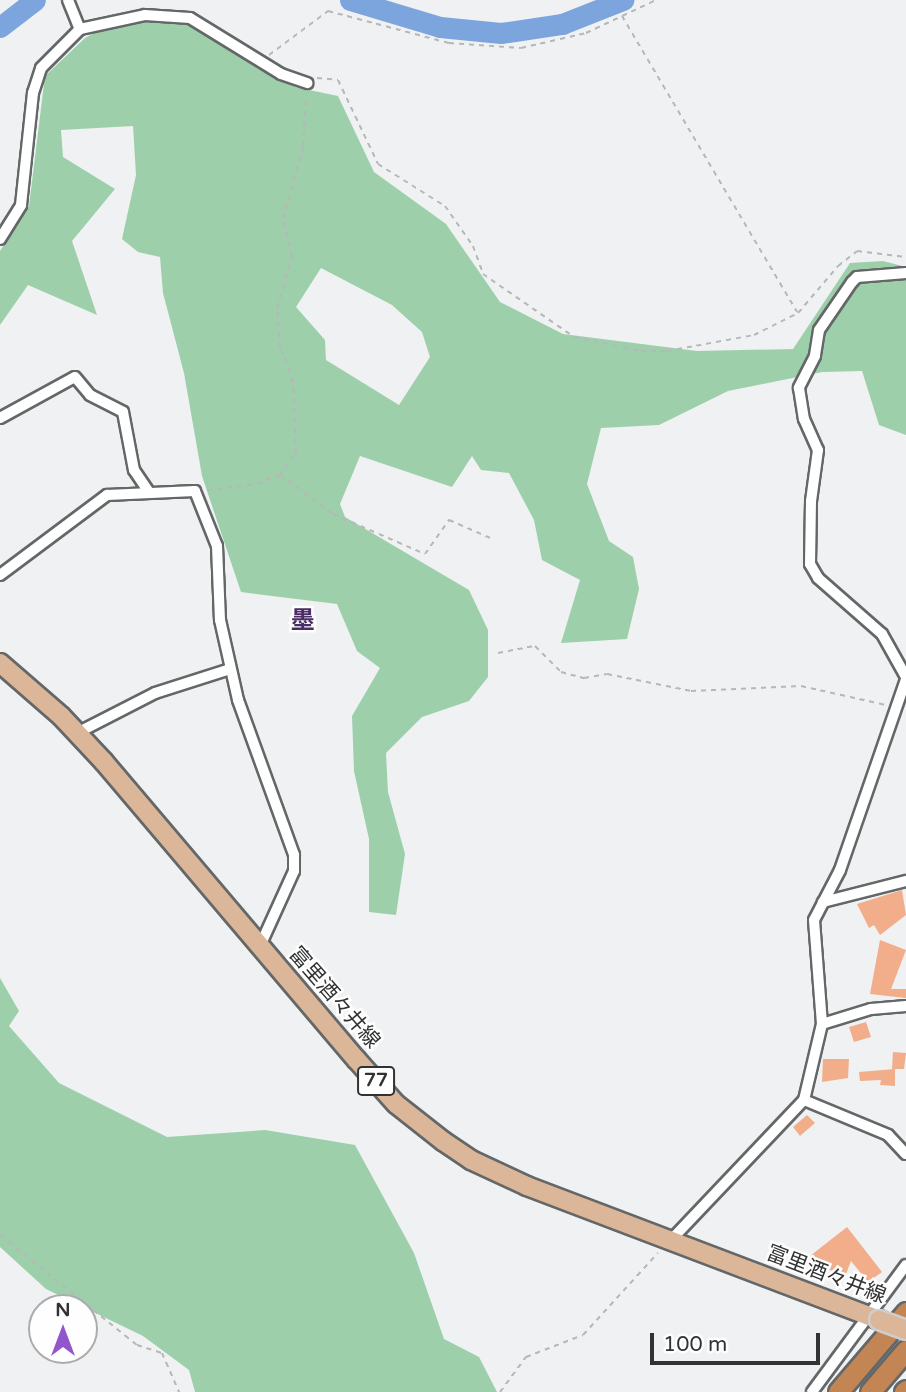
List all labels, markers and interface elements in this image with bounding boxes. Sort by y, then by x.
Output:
district label: 墨 [291,607,315,635]
street label: 富里酒々井線 [283,942,385,1054]
road number: 77 [357,1065,395,1096]
street label: 富里酒々井線 [763,1241,889,1309]
north arrow [28,1294,98,1364]
text: N [55,1299,71,1321]
scale bar [654,1318,824,1362]
text: 100 m [663,1332,727,1357]

